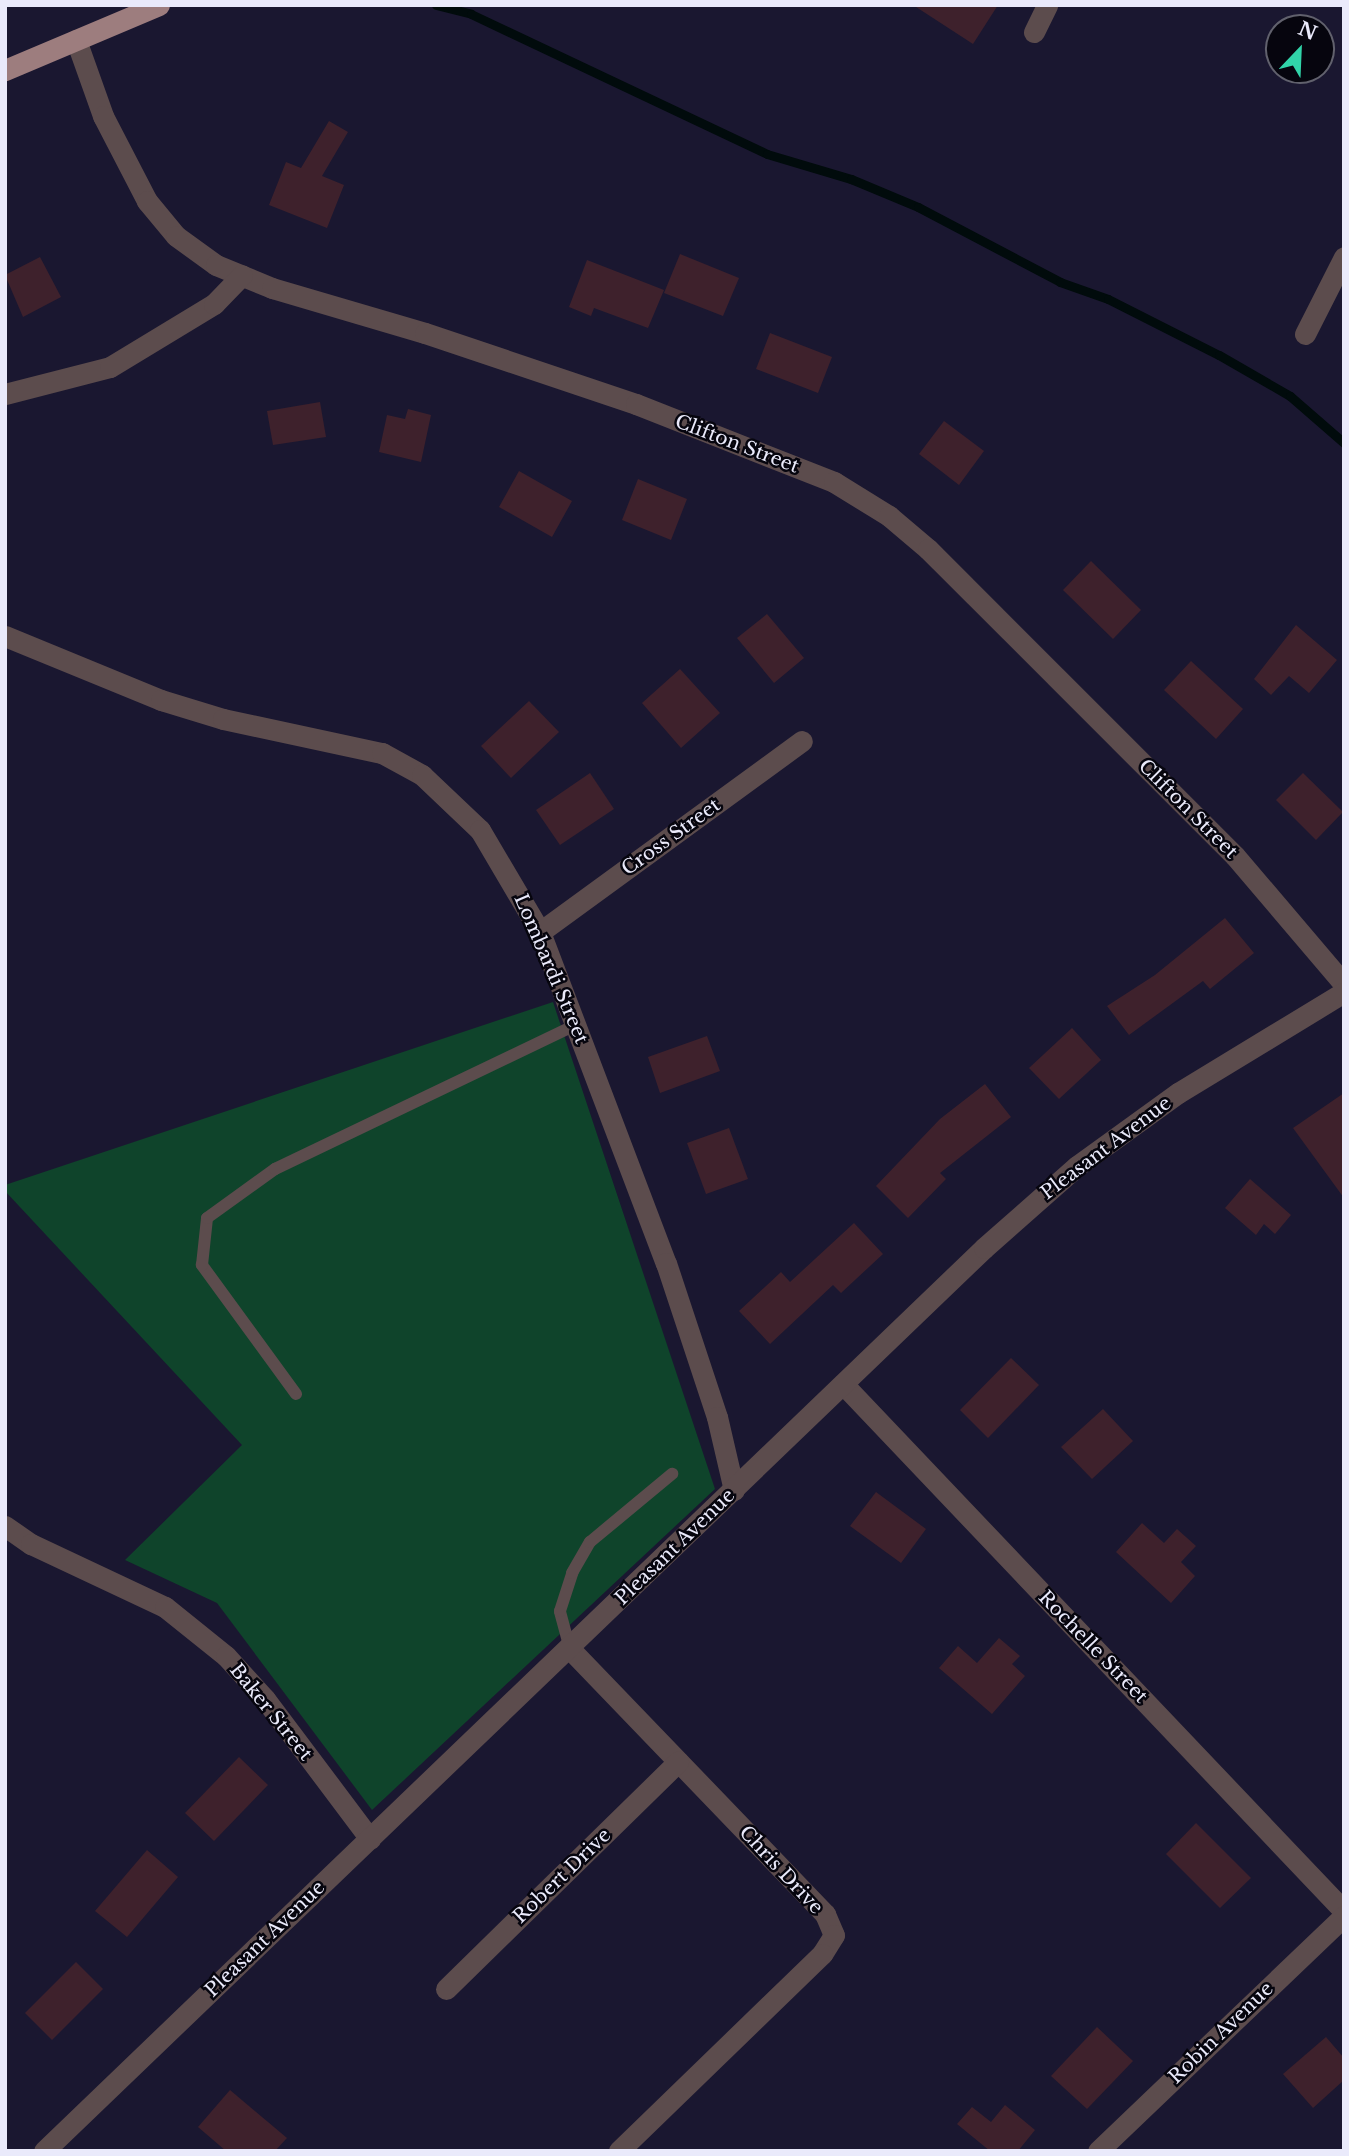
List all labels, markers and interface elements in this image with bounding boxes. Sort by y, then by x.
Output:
north arrow [1265,14,1335,84]
text: N [1295,17,1320,45]
street label: Clifton Street [672,410,802,478]
street label: Clifton Street [1134,755,1242,863]
street label: Cross Street [617,794,725,880]
street label: Lombardi Street [509,891,593,1047]
street label: Pleasant Avenue [1036,1091,1176,1205]
street label: Pleasant Avenue [610,1484,740,1610]
street label: Rochelle Street [1034,1586,1152,1708]
street label: Baker Street [225,1659,317,1765]
street label: Chris Drive [734,1821,828,1919]
street label: Robert Drive [509,1824,615,1928]
street label: Pleasant Avenue [200,1876,330,2002]
street label: Robin Avenue [1164,1977,1278,2089]

